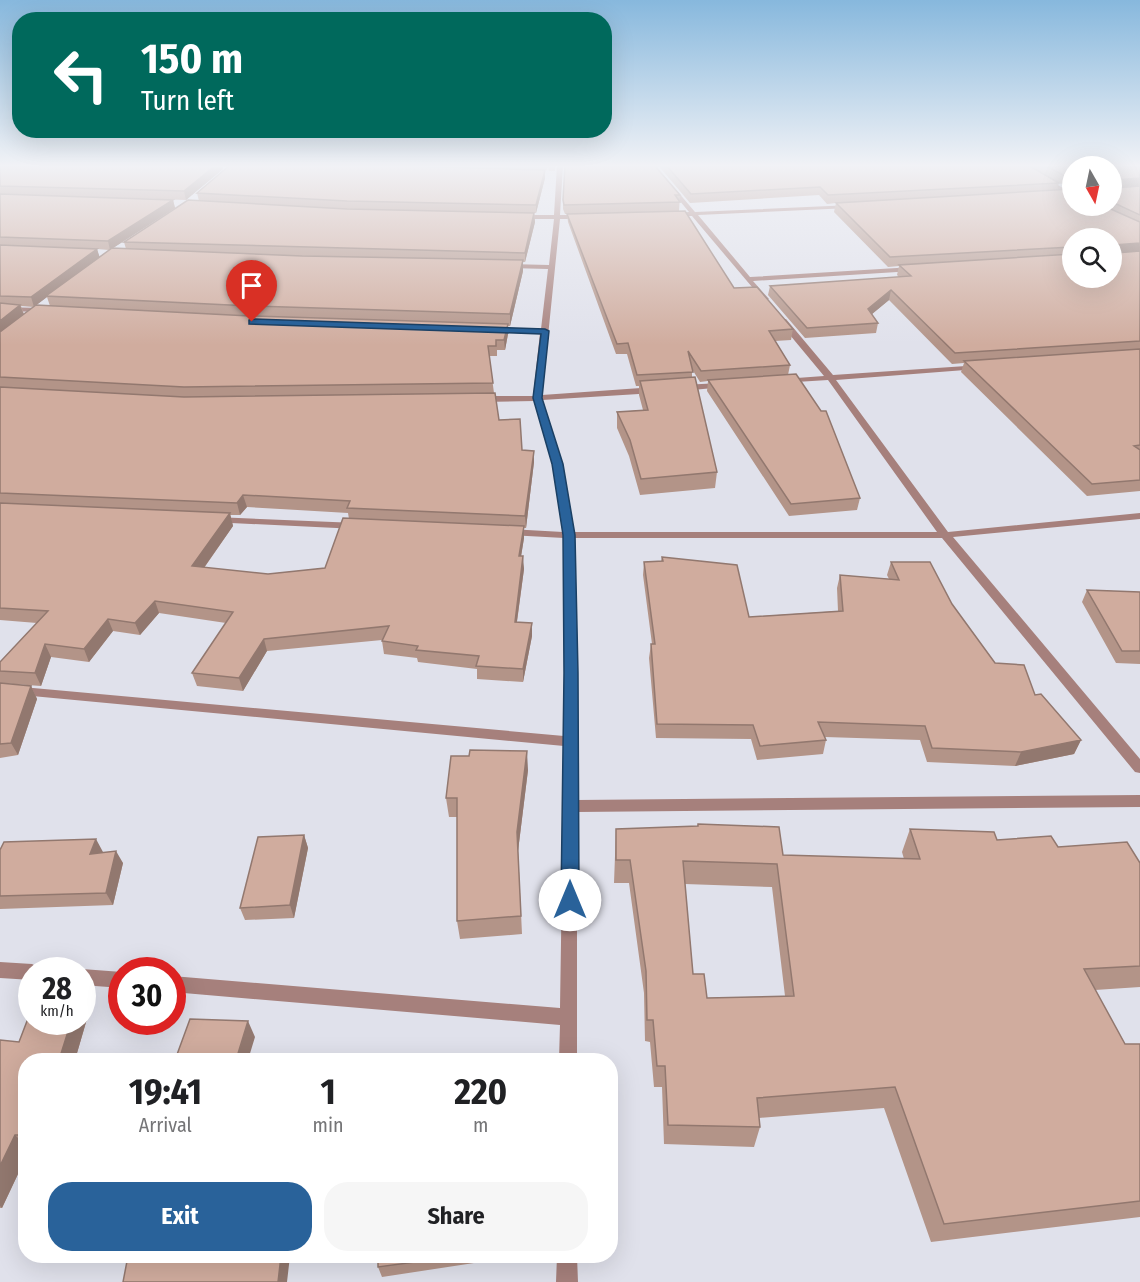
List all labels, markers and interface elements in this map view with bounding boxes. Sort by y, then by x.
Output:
text: 150 m [141,34,243,84]
icon: left [42,36,120,114]
text: Turn left [141,85,234,117]
north arrow [1062,156,1122,216]
map controls [1062,156,1122,288]
button: search [1062,228,1122,288]
pin [226,260,277,322]
icon: arrive [235,269,268,302]
position arrow [538,868,602,932]
speed limit sign: 30 [108,957,186,1035]
text: 28 [42,971,72,1007]
text: km/h [40,1002,74,1020]
text: 19:41 [129,1070,202,1114]
text: 1 [320,1070,336,1114]
text: 220 [454,1070,507,1114]
text: Arrival [139,1113,192,1137]
text: min [313,1113,344,1137]
text: m [473,1113,488,1137]
button: Exit [48,1182,312,1251]
button: Share [324,1182,588,1251]

